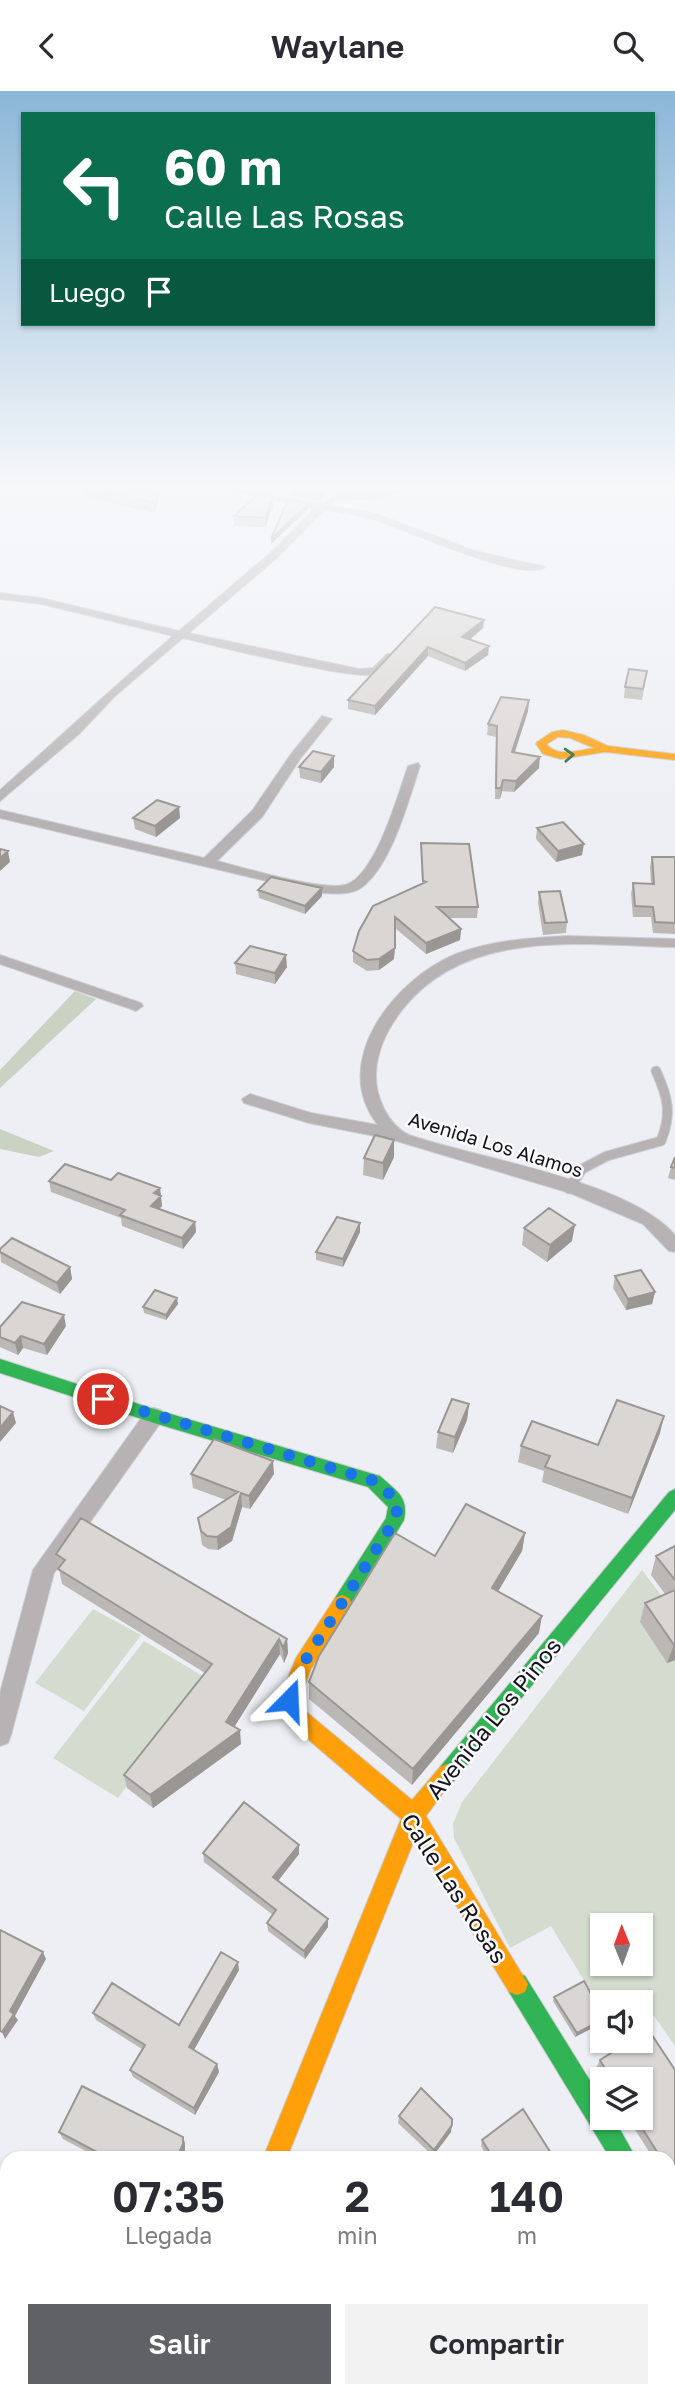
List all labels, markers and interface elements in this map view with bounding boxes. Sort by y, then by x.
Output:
icon: back [28,27,66,65]
text: Waylane [271,27,404,65]
icon: search [609,27,647,65]
text: 60 m [164,137,282,196]
icon: left [49,140,140,231]
text: Calle Las Rosas [164,197,405,235]
icon: arrive [140,273,178,311]
text: Luego [49,277,126,308]
one-way arrow [564,747,575,762]
street label: Avenida Los Alamos [406,1107,586,1181]
pin [73,1369,133,1429]
icon: arrive [84,1380,122,1418]
street label: Avenida Los Pinos [420,1632,566,1804]
position arrow [252,1663,326,1737]
street label: Calle Las Rosas [396,1808,514,1968]
north arrow [590,1913,653,1976]
map controls [590,1913,653,2130]
button: sound [590,1990,653,2053]
button: layers [590,2067,653,2130]
text: 07:35 [112,2171,225,2221]
text: 2 [345,2171,370,2221]
text: 140 [490,2171,564,2221]
text: Llegada [125,2221,212,2249]
text: min [337,2221,378,2249]
text: m [517,2221,537,2249]
button: Salir [28,2304,331,2384]
button: Compartir [345,2304,648,2384]

